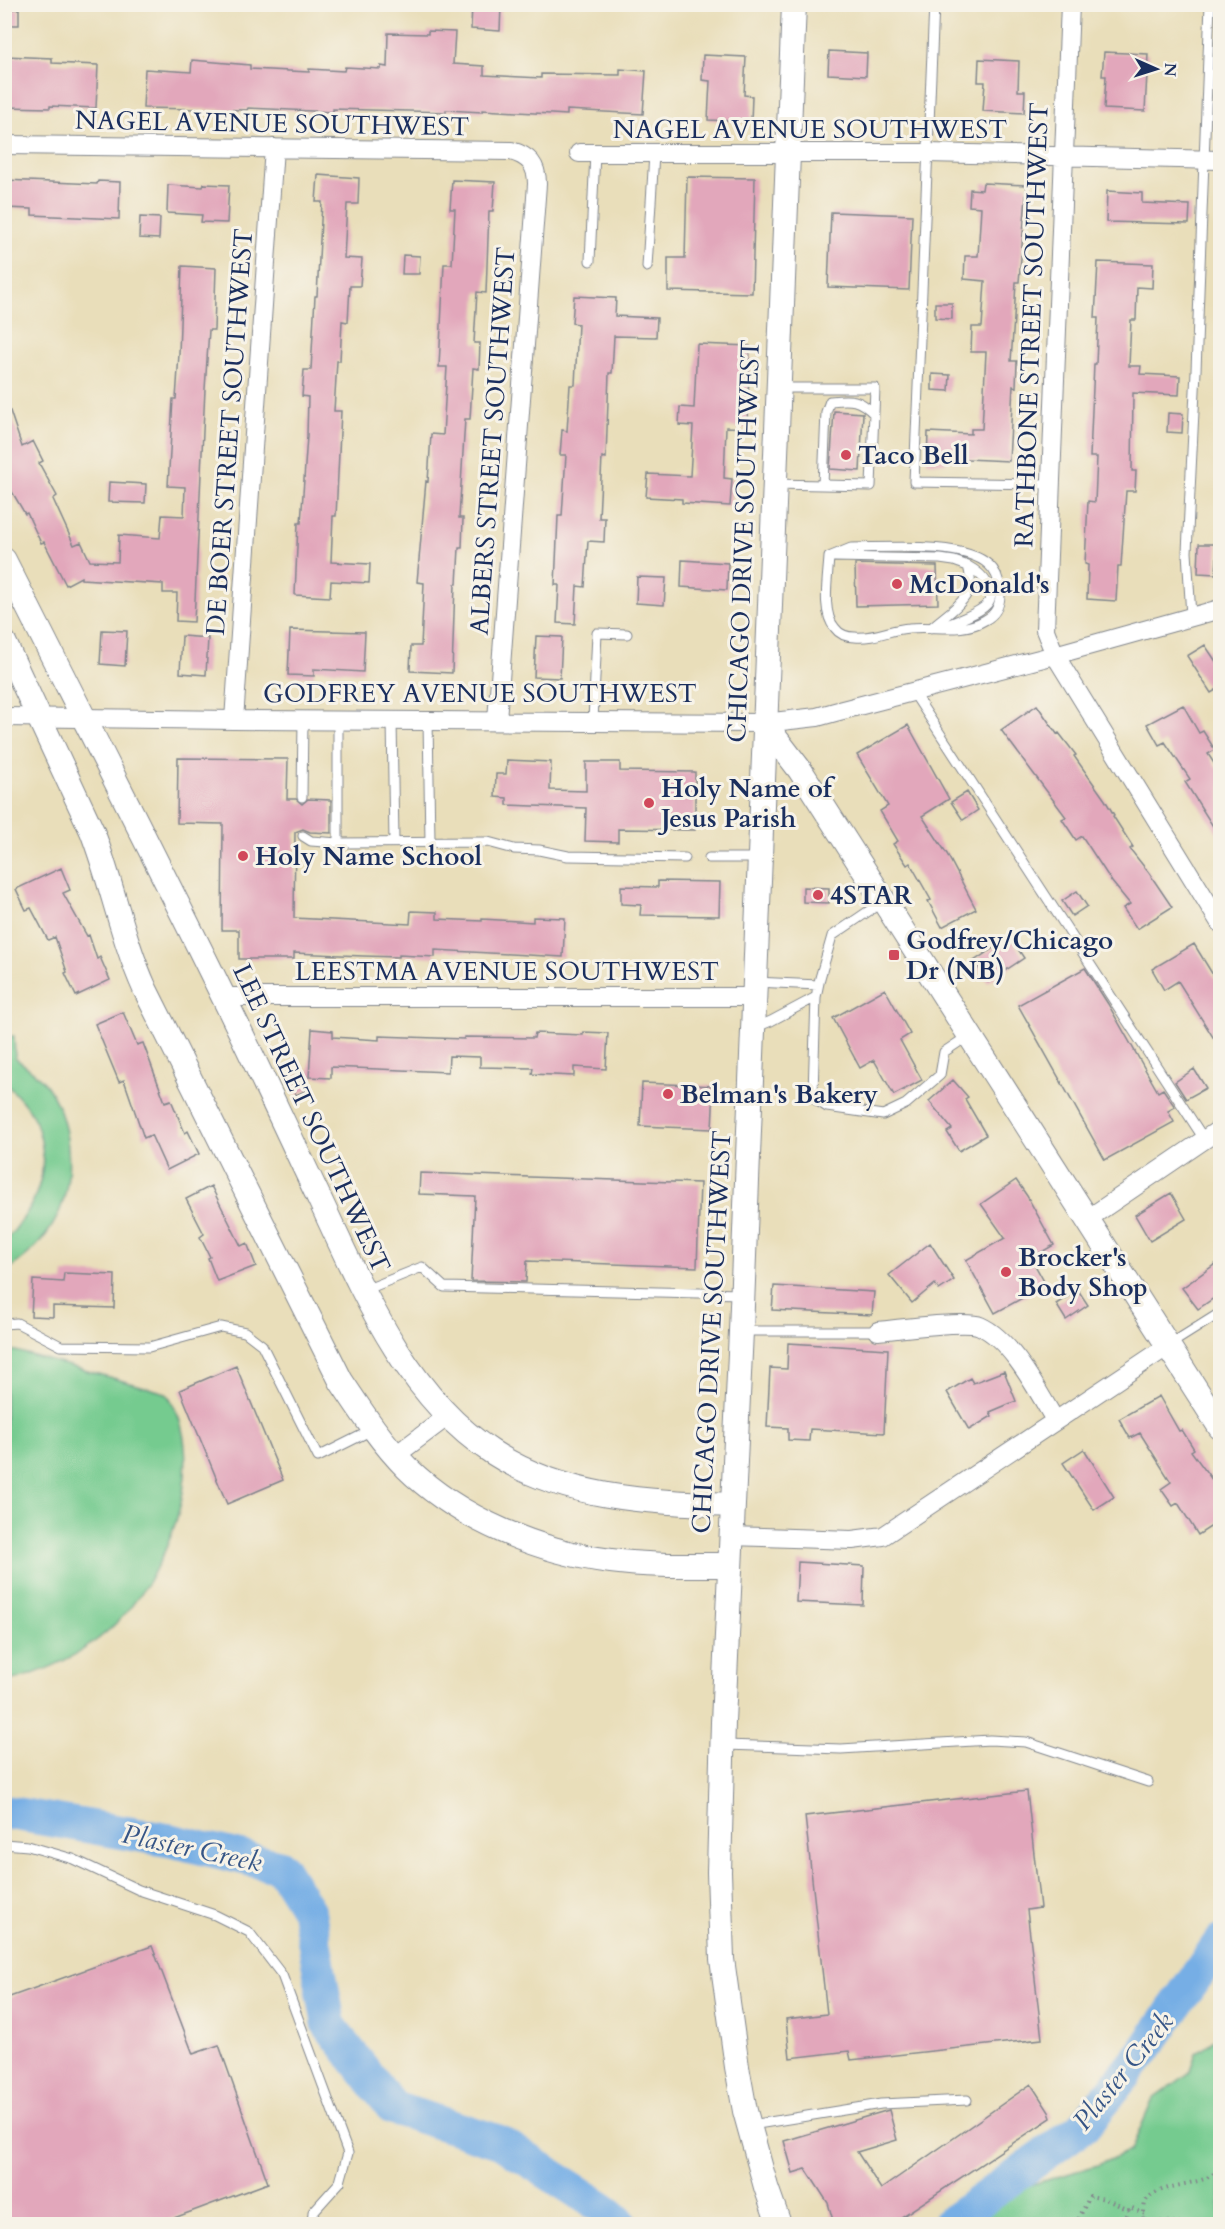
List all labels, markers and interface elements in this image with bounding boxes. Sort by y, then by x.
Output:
north arrow [1126,39,1186,99]
text: N [1159,62,1181,77]
street label: RATHBONE STREET SOUTHWEST [1006,102,1057,548]
street label: NAGEL AVENUE SOUTHWEST [74,103,470,144]
street label: NAGEL AVENUE SOUTHWEST [613,112,1007,147]
street label: DE BOER STREET SOUTHWEST [198,227,261,637]
street label: ALBERS STREET SOUTHWEST [461,246,524,636]
street label: CHICAGO DRIVE SOUTHWEST [719,339,768,743]
place label: Taco Bell [858,438,969,473]
marker: Taco Bell [839,448,853,462]
place label: McDonald's [909,567,1050,602]
marker: McDonald's [890,577,904,591]
street label: GODFREY AVENUE SOUTHWEST [263,676,697,711]
place label: Holy Name of Jesus Parish [657,771,836,836]
marker: Holy Name of Jesus Parish [642,796,656,810]
place label: Holy Name School [255,839,483,874]
marker: Holy Name School [236,849,250,863]
place label: 4STAR [830,878,913,913]
marker: 4STAR [811,888,825,902]
place label: Godfrey/Chicago Dr (NB) [906,923,1113,988]
marker: Godfrey/Chicago Dr (NB) [887,948,901,962]
street label: LEESTMA AVENUE SOUTHWEST [295,954,719,989]
street label: LEE STREET SOUTHWEST [224,958,399,1279]
place label: Belman's Bakery [680,1077,878,1112]
marker: Belman's Bakery [661,1087,675,1101]
street label: CHICAGO DRIVE SOUTHWEST [683,1130,740,1534]
place label: Brocker's Body Shop [1018,1240,1148,1305]
marker: Brocker's Body Shop [999,1265,1013,1279]
water label: Plaster Creek [119,1816,266,1881]
water label: Plaster Creek [1064,2004,1183,2138]

